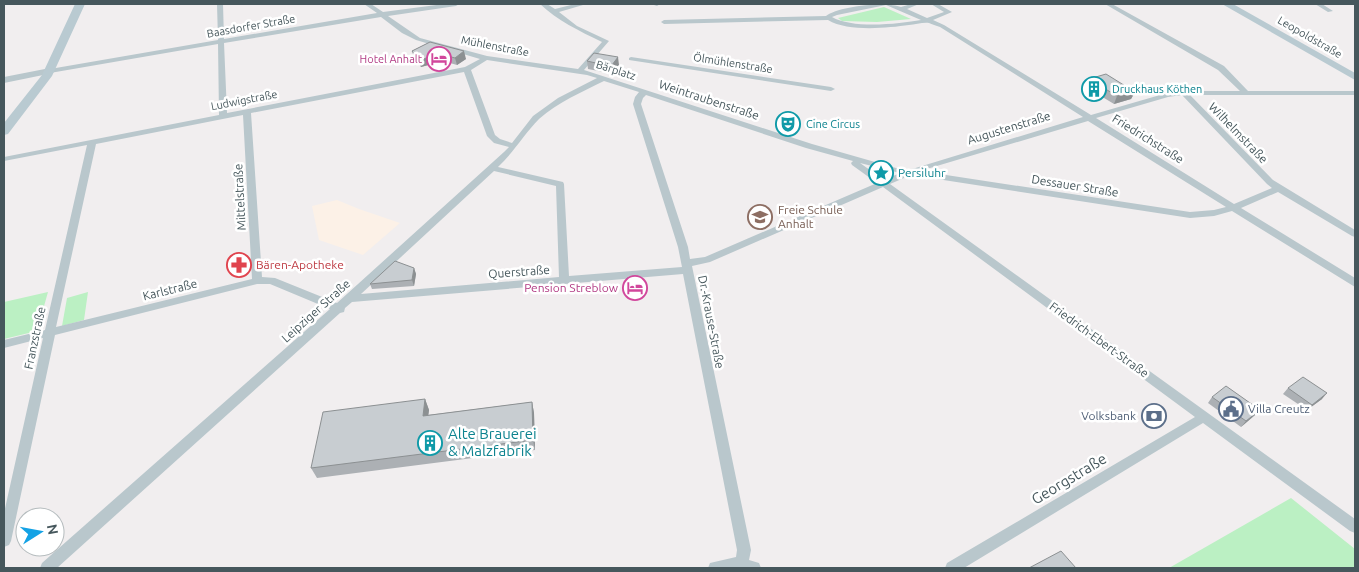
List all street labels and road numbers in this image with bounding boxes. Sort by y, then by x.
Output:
street label: Baasdorfer Straße [206,12,296,40]
street label: Leopoldstraße [1276,14,1344,60]
street label: Mühlenstraße [460,34,530,58]
street label: Ölmühlenstraße [692,51,774,75]
street label: Bärplatz [595,58,637,82]
street label: Weintraubenstraße [657,77,761,122]
street label: Ludwigstraße [210,88,278,112]
street label: Wilhelmstraße [1206,100,1270,166]
street label: Augustenstraße [966,109,1052,146]
street label: Friedrichstraße [1110,111,1186,166]
street label: Mittelstraße [231,163,248,231]
street label: Dessauer Straße [1031,172,1120,199]
street label: Querstraße [488,263,550,280]
street label: Dr.-Krause-Straße [696,274,727,370]
street label: Karlstraße [141,276,198,303]
street label: Leipziger Straße [279,277,352,345]
street label: Friedrich-Ebert-Straße [1047,299,1151,380]
street label: Franzstraße [22,305,47,370]
street label: Georgstraße [1028,450,1109,508]

